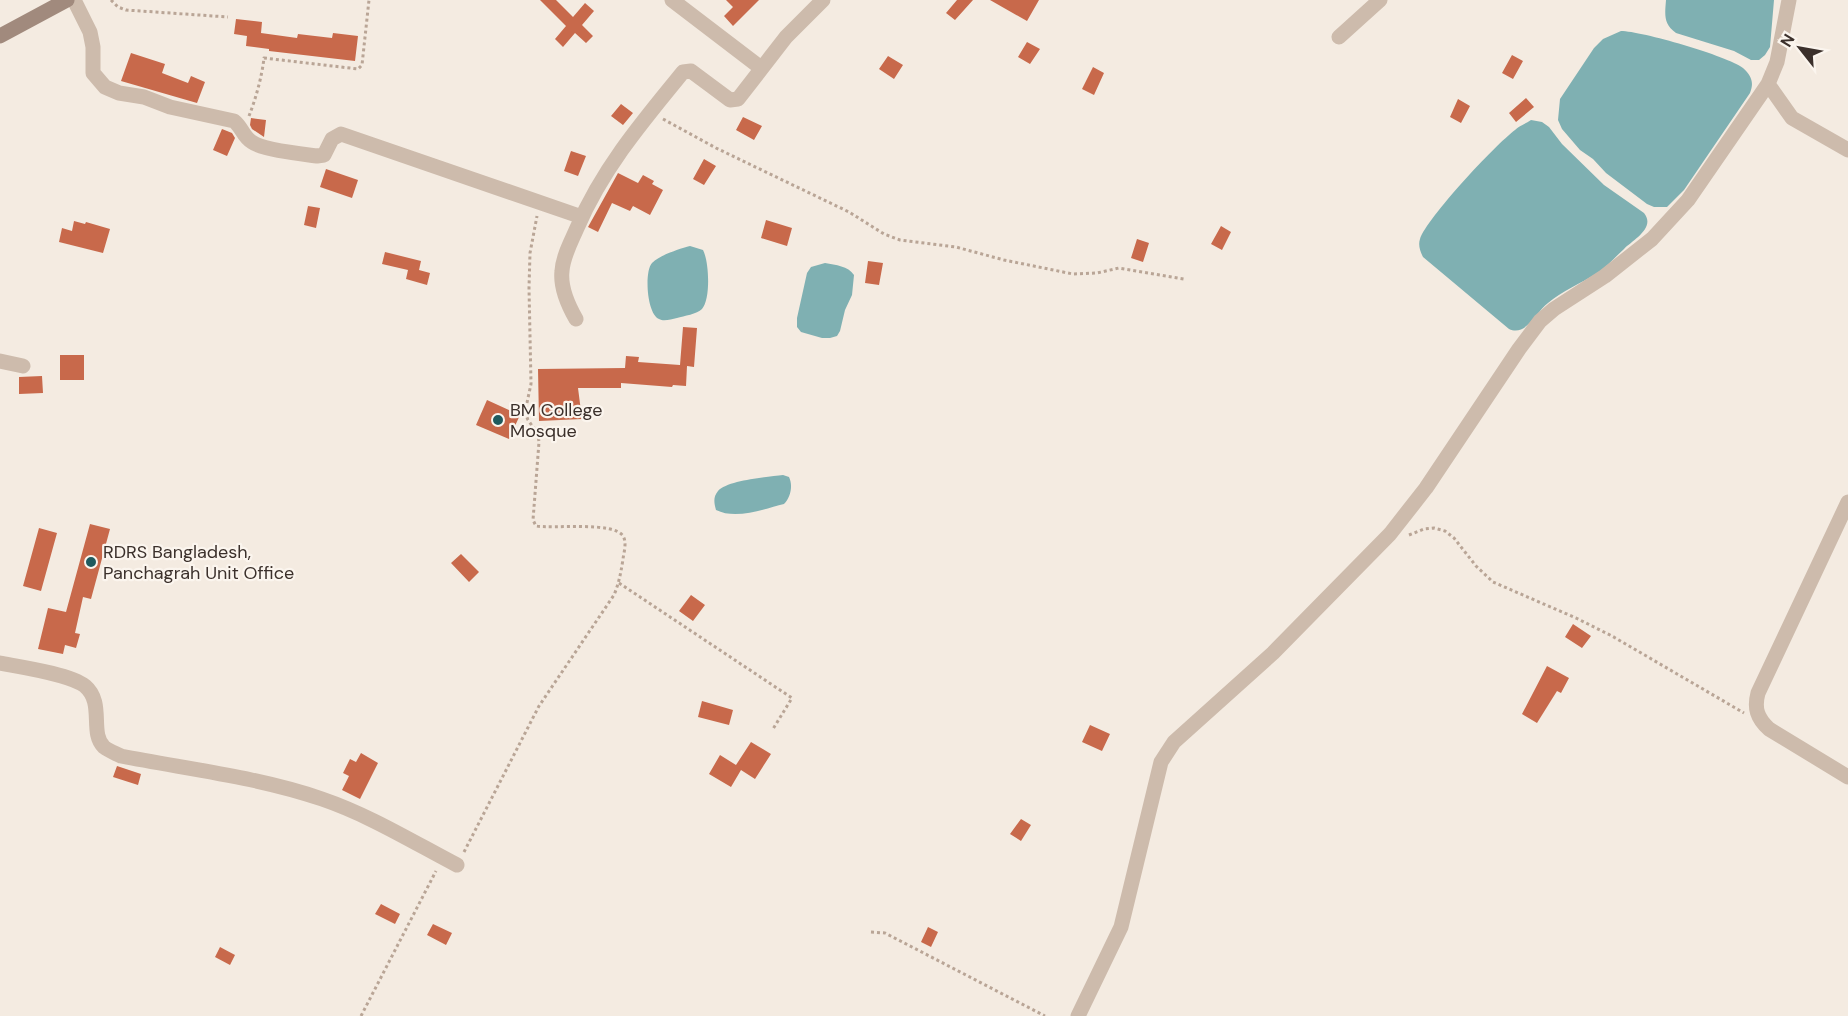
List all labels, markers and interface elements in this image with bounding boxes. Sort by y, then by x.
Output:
north arrow [1770,18,1830,78]
text: N [1776,30,1800,51]
place label: BM College Mosque [510,398,602,443]
marker: BM College Mosque [491,413,505,427]
place label: RDRS Bangladesh, Panchagrah Unit Office [103,540,294,585]
marker: RDRS Bangladesh, Panchagrah Unit Office [84,555,98,569]

